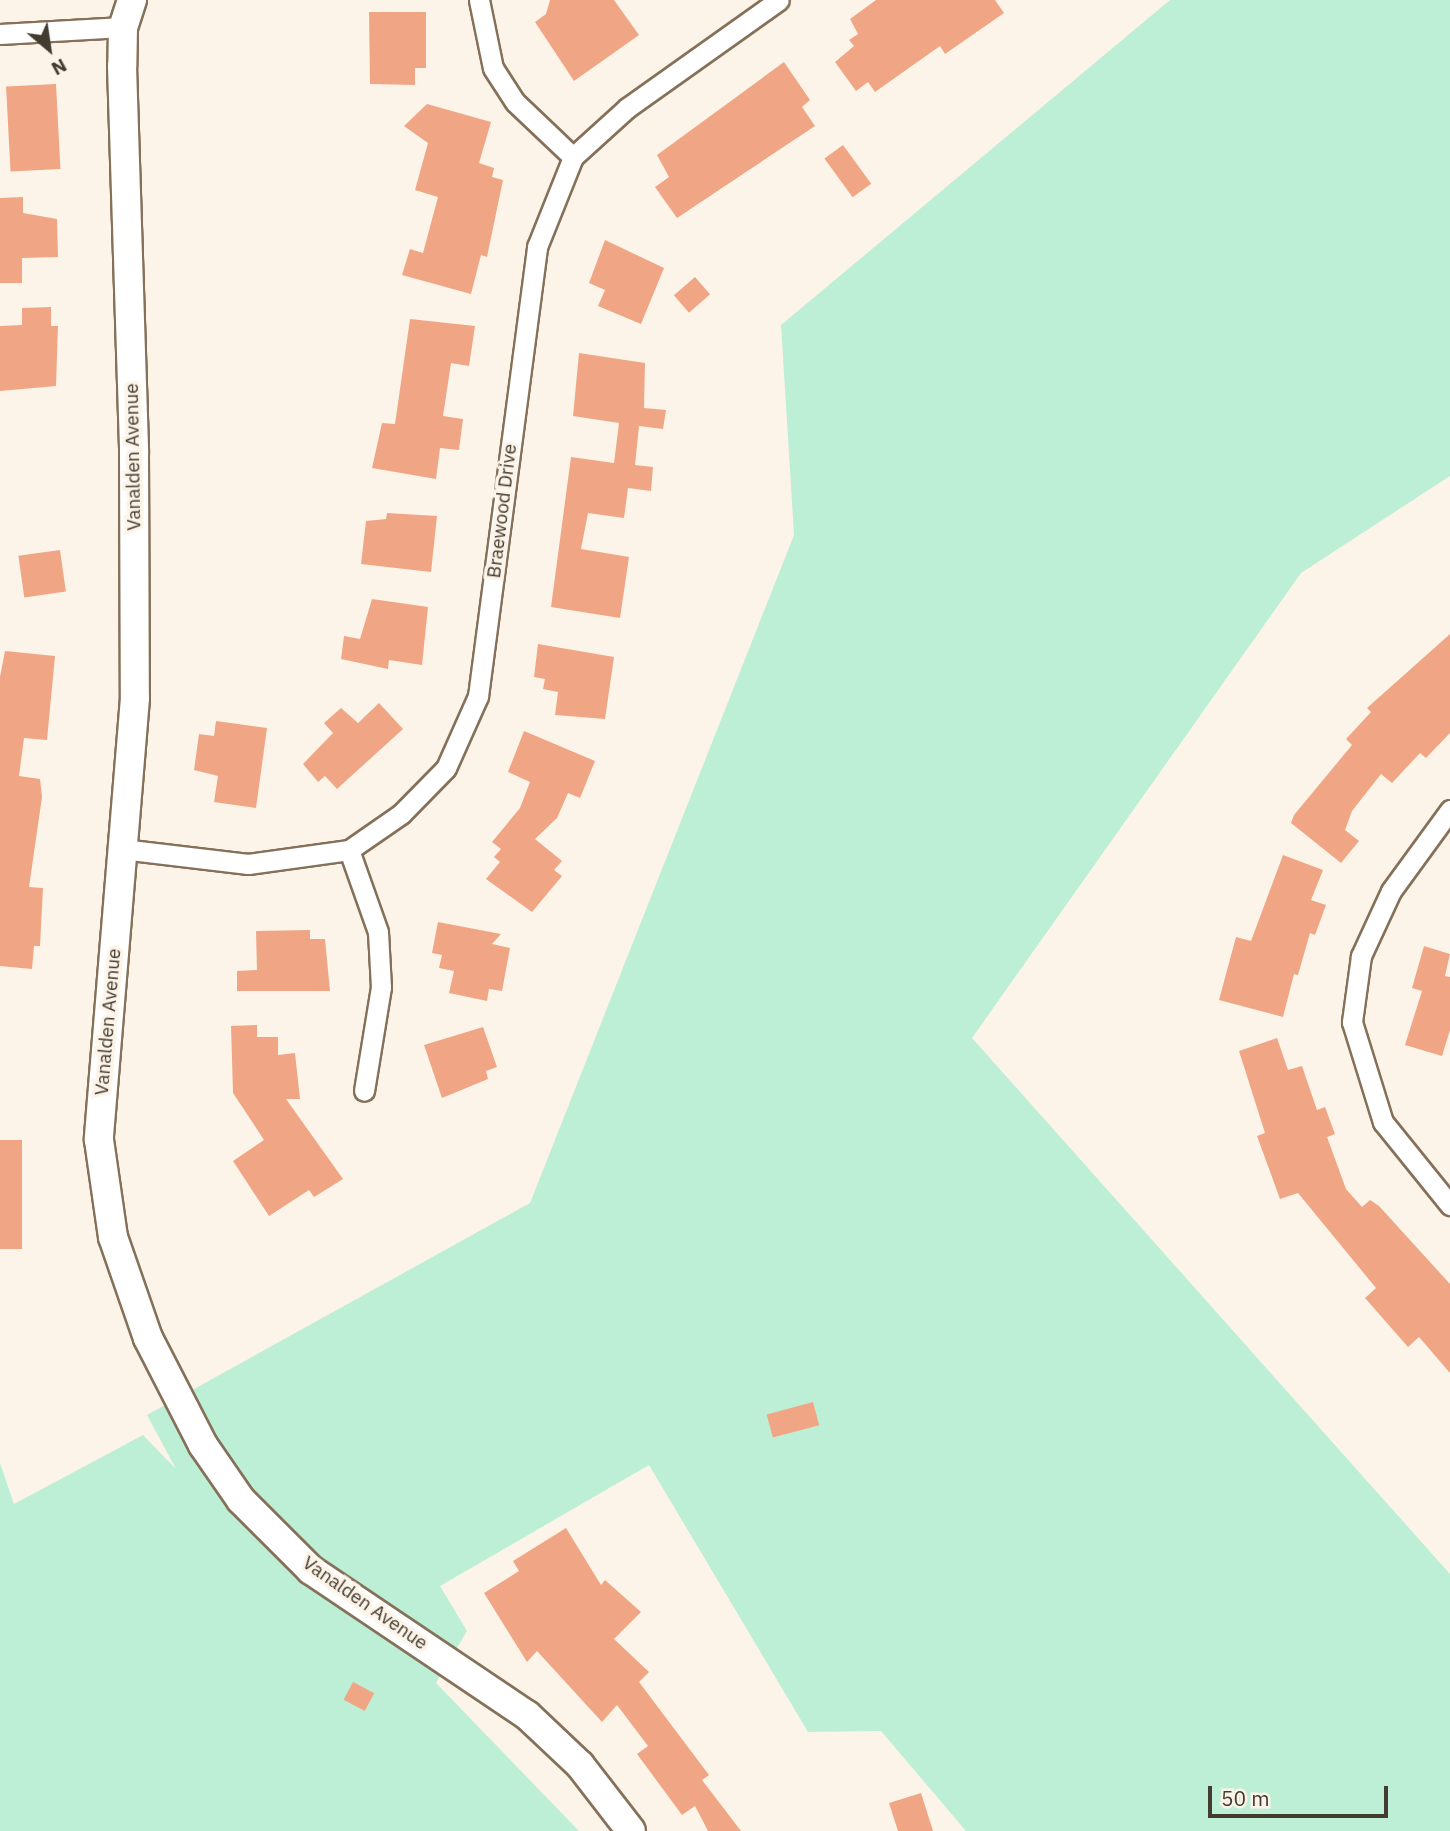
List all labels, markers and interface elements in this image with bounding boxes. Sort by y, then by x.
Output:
north arrow [14,14,84,84]
text: N [47,54,71,81]
street label: Vanalden Avenue [120,383,146,531]
street label: Braewood Drive [482,443,522,579]
street label: Vanalden Avenue [90,948,126,1096]
street label: Vanalden Avenue [298,1551,432,1655]
scale bar [1212,1772,1392,1816]
text: 50 m [1221,1784,1270,1812]

